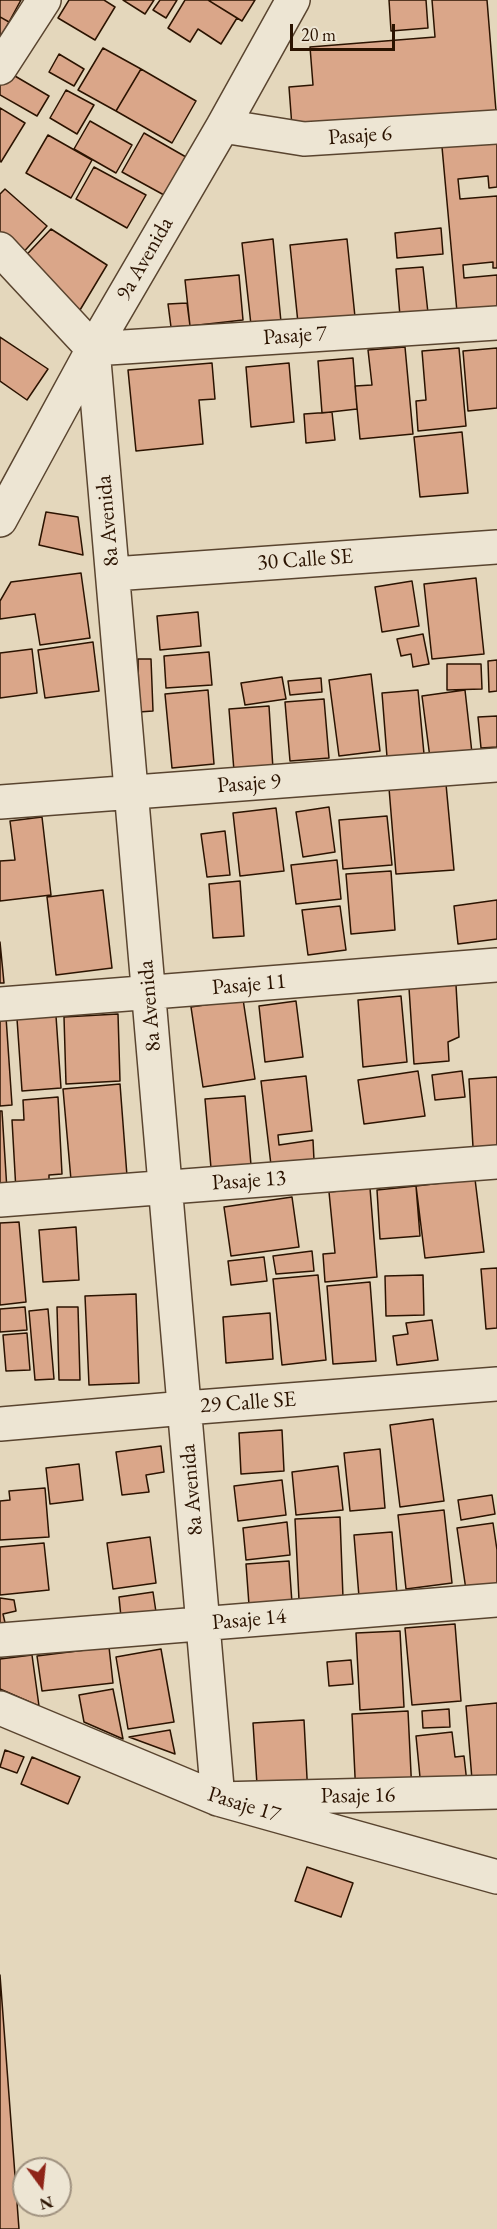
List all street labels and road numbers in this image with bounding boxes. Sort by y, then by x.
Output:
street label: Pasaje 6 [327,121,393,151]
street label: 9a Avenida [111,213,179,305]
street label: Pasaje 7 [262,321,328,351]
street label: 8a Avenida [91,474,125,568]
street label: 30 Calle SE [256,543,354,577]
street label: Pasaje 9 [216,769,282,799]
street label: 8a Avenida [133,959,167,1053]
street label: Pasaje 11 [211,969,287,1001]
street label: Pasaje 13 [211,1165,287,1197]
street label: 29 Calle SE [199,1386,297,1420]
street label: 8a Avenida [175,1443,209,1537]
street label: Pasaje 14 [211,1604,287,1636]
street label: Pasaje 17 [204,1781,284,1829]
street label: Pasaje 16 [320,1782,396,1810]

